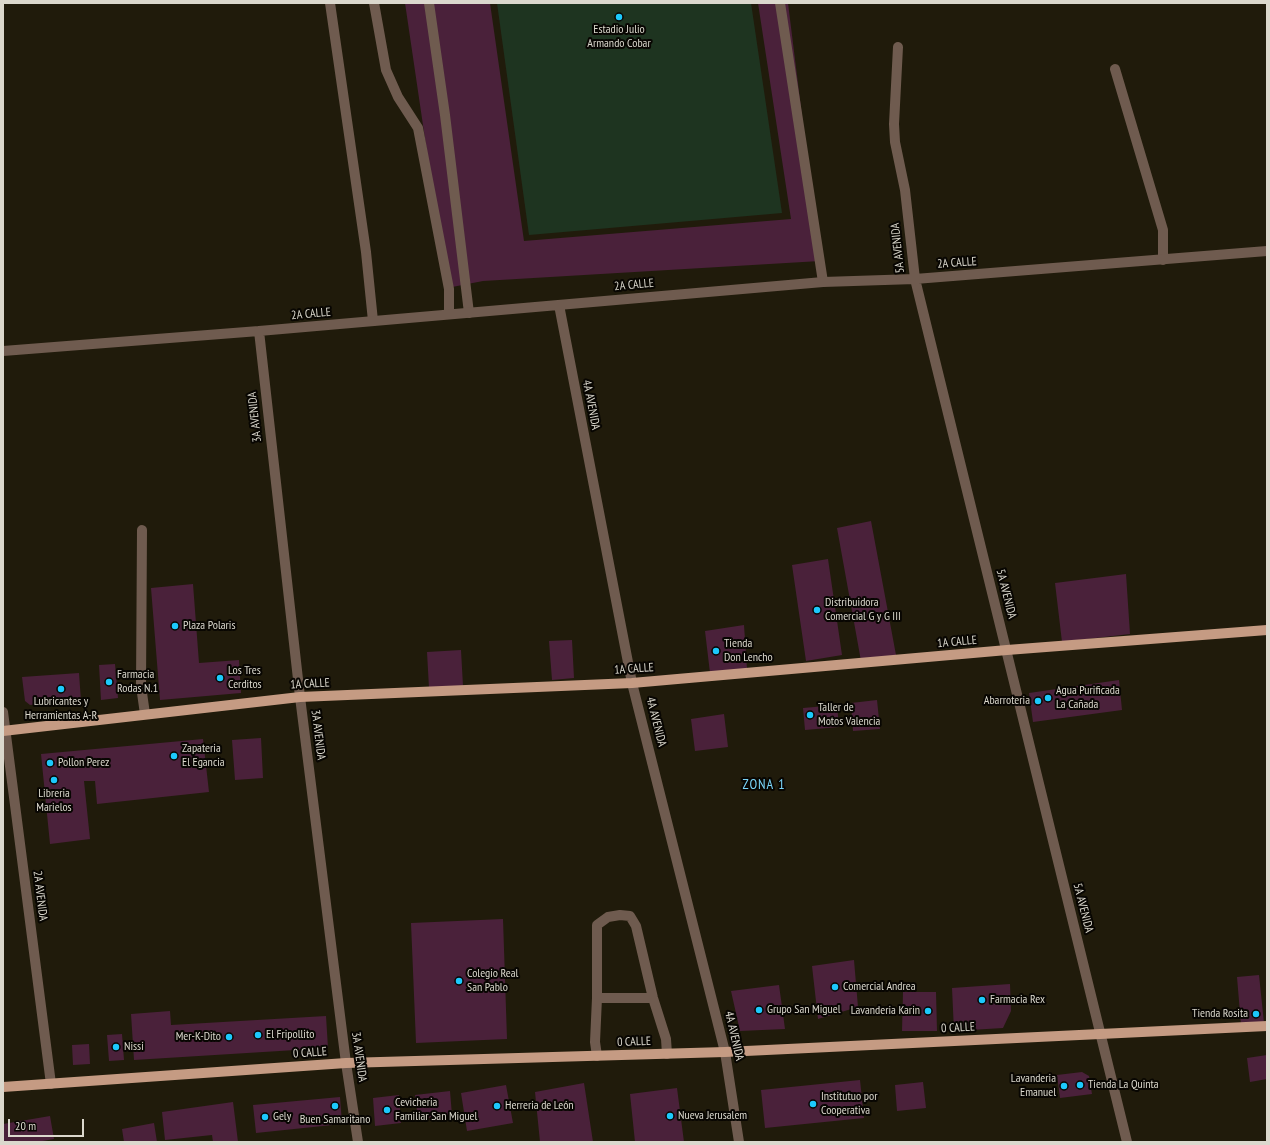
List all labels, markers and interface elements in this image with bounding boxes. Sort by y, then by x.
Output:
marker: Estadio Julio Armando Cobar [614,12,624,22]
place label: Estadio Julio Armando Cobar [587,23,651,51]
street label: 5A AVENIDA [888,222,908,274]
street label: 2A CALLE [937,254,977,272]
street label: 2A CALLE [614,276,654,294]
street label: 2A CALLE [291,305,331,323]
street label: 4A AVENIDA [579,379,603,431]
street label: 3A AVENIDA [245,391,265,443]
street label: 5A AVENIDA [993,568,1019,620]
place label: Distribuidora Comercial G y G III [825,596,901,624]
marker: Distribuidora Comercial G y G III [812,605,822,615]
place label: Plaza Polaris [183,619,235,633]
marker: Plaza Polaris [170,621,180,631]
street label: 1A CALLE [937,633,977,651]
place label: Tienda Don Lencho [724,637,773,665]
marker: Tienda Don Lencho [711,646,721,656]
street label: 1A CALLE [614,660,654,678]
place label: Los Tres Cerditos [228,664,262,692]
place label: Farmacia Rodas N.1 [117,668,158,696]
marker: Los Tres Cerditos [215,673,225,683]
street label: 1A CALLE [290,676,330,692]
marker: Farmacia Rodas N.1 [104,677,114,687]
marker: Lubricantes y Herramientas A-R [56,684,66,694]
place label: Agua Purificada La Cañada [1056,684,1120,712]
marker: Agua Purificada La Cañada [1043,693,1053,703]
place label: Abarroteria [984,694,1030,708]
place label: Lubricantes y Herramientas A-R [25,695,97,723]
street label: 4A AVENIDA [643,696,669,748]
marker: Abarroteria [1033,696,1043,706]
place label: Taller de Motos Valencia [818,701,880,729]
street label: 3A AVENIDA [308,709,328,761]
marker: Taller de Motos Valencia [805,710,815,720]
place label: Zapateria El Egancia [182,742,225,770]
marker: Zapateria El Egancia [169,751,179,761]
place label: Pollon Perez [58,756,109,770]
marker: Pollon Perez [45,758,55,768]
marker: Libreria Marielos [49,775,59,785]
district label: ZONA 1 [743,777,785,793]
place label: Libreria Marielos [36,787,72,815]
street label: 2A AVENIDA [30,870,50,922]
street label: 5A AVENIDA [1070,882,1096,934]
place label: Colegio Real San Pablo [467,967,518,995]
marker: Colegio Real San Pablo [454,976,464,986]
place label: Comercial Andrea [843,980,916,994]
marker: Comercial Andrea [830,982,840,992]
place label: Farmacia Rex [990,993,1045,1007]
marker: Farmacia Rex [977,995,987,1005]
place label: Grupo San Miguel [767,1003,840,1017]
place label: Lavanderia Karin [851,1004,920,1018]
marker: Grupo San Miguel [754,1005,764,1015]
marker: Lavanderia Karin [923,1006,933,1016]
place label: Tienda Rosita [1192,1007,1248,1021]
marker: Tienda Rosita [1251,1009,1261,1019]
street label: 4A AVENIDA [721,1010,747,1062]
street label: 0 CALLE [941,1020,975,1036]
place label: El Fripollito [266,1028,314,1042]
place label: Mer-K-Dito [176,1030,221,1044]
marker: El Fripollito [253,1030,263,1040]
street label: 3A AVENIDA [348,1031,370,1083]
marker: Mer-K-Dito [224,1032,234,1042]
street label: 0 CALLE [617,1034,651,1050]
place label: Nissi [124,1040,144,1054]
marker: Nissi [111,1042,121,1052]
street label: 0 CALLE [293,1045,327,1061]
place label: Lavanderia Emanuel [1011,1072,1056,1100]
place label: Tienda La Quinta [1088,1078,1159,1092]
marker: Tienda La Quinta [1075,1080,1085,1090]
marker: Lavanderia Emanuel [1059,1081,1069,1091]
place label: Institutuo por Cooperativa [821,1090,877,1118]
place label: Cevicheria Familiar San Miguel [395,1096,477,1124]
place label: Herreria de León [505,1099,574,1113]
marker: Institutuo por Cooperativa [808,1099,818,1109]
marker: Buen Samaritano [330,1101,340,1111]
marker: Herreria de León [492,1101,502,1111]
marker: Cevicheria Familiar San Miguel [382,1105,392,1115]
place label: Nueva Jerusalem [678,1109,747,1123]
place label: Gely [273,1110,291,1124]
scale bar [10,1111,86,1137]
marker: Nueva Jerusalem [665,1111,675,1121]
marker: Gely [260,1112,270,1122]
place label: Buen Samaritano [300,1113,370,1127]
text: 20 m [15,1118,36,1133]

